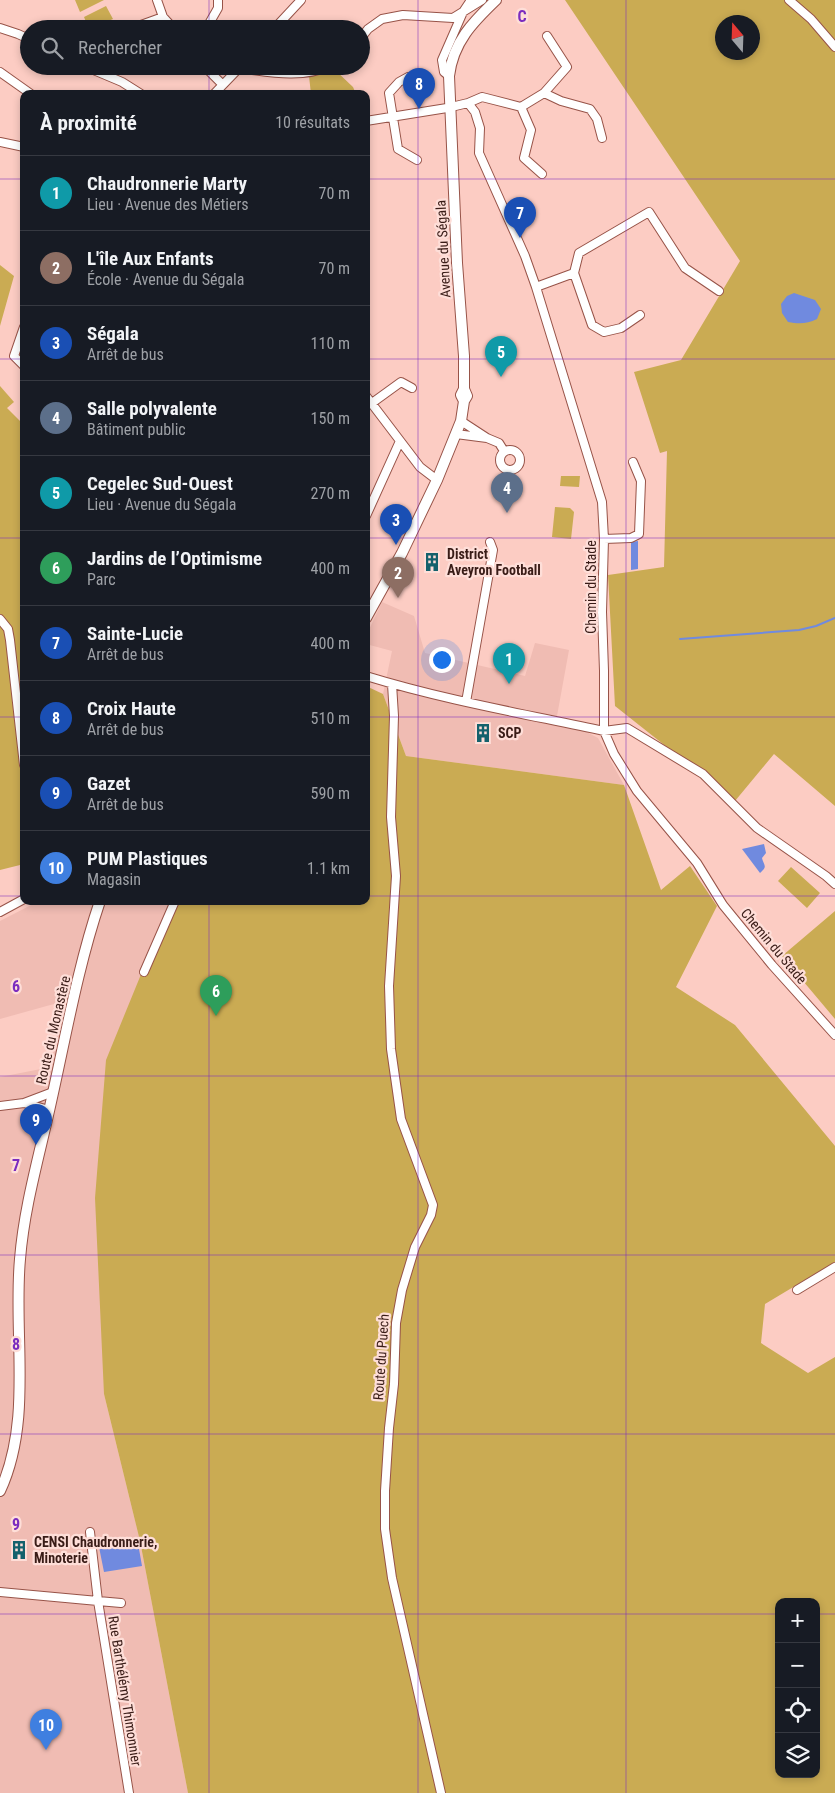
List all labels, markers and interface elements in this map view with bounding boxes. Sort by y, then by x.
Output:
text: C [517,7,527,26]
north arrow [715,15,760,60]
search box [20,20,370,75]
icon: search [38,34,66,62]
text: Rechercher [78,36,162,59]
pin: 8 [403,68,435,109]
text: À proximité [40,111,137,135]
text: 10 résultats [275,113,350,132]
text: Chaudronnerie Marty [87,172,247,195]
text: 1 [52,184,60,203]
text: 70 m [318,184,350,203]
text: Lieu · Avenue des Métiers [87,195,249,214]
pin: 7 [504,197,536,238]
street label: Avenue du Ségala [432,200,454,298]
text: L'île Aux Enfants [87,247,214,270]
text: 2 [52,259,60,278]
text: 70 m [318,259,350,278]
text: École · Avenue du Ségala [87,270,244,289]
text: Ségala [87,322,139,345]
text: 3 [52,334,60,353]
text: 110 m [311,334,350,353]
pin: 5 [485,336,517,377]
text: Arrêt de bus [87,345,164,364]
text: Salle polyvalente [87,397,217,420]
text: 4 [52,409,60,428]
text: 150 m [311,409,350,428]
text: Bâtiment public [87,420,186,439]
text: Cegelec Sud-Ouest [87,472,233,495]
pin: 4 [491,472,523,513]
text: 5 [52,484,60,503]
text: 270 m [311,484,350,503]
text: Lieu · Avenue du Ségala [87,495,237,514]
pin: 3 [380,504,412,545]
street label: Chemin du Stade [583,540,599,634]
place label: District Aveyron Football [447,546,541,578]
text: Jardins de l’Optimisme [87,547,262,570]
building icon: District Aveyron Football [421,551,443,573]
pin: 2 [382,557,414,598]
text: 6 [52,559,60,578]
text: 400 m [311,559,350,578]
text: Parc [87,570,116,589]
text: Sainte-Lucie [87,622,183,645]
text: 7 [52,634,60,653]
text: 400 m [311,634,350,653]
pin: 1 [493,643,525,684]
text: Arrêt de bus [87,645,164,664]
your location [429,647,455,673]
text: Croix Haute [87,697,176,720]
text: 8 [52,709,60,728]
text: 510 m [311,709,350,728]
text: Arrêt de bus [87,720,164,739]
building icon: SCP [472,722,494,744]
place label: SCP [498,725,522,741]
text: Gazet [87,772,130,795]
text: 9 [52,784,60,803]
text: 590 m [311,784,350,803]
text: Arrêt de bus [87,795,164,814]
text: PUM Plastiques [87,847,208,870]
text: 10 [48,859,64,878]
text: 1.1 km [307,859,350,878]
text: Magasin [87,870,141,889]
street label: Chemin du Stade [738,905,810,987]
street label: Route du Monastère [33,974,73,1086]
pin: 6 [200,975,232,1016]
text: 6 [12,977,20,996]
pin: 9 [20,1104,52,1145]
text: 7 [12,1156,20,1175]
street label: Route du Puech [370,1313,392,1401]
text: 8 [12,1335,20,1354]
text: 9 [12,1515,20,1534]
place label: CENSI Chaudronnerie, Minoterie [34,1534,157,1566]
building icon: CENSI Chaudronnerie, Minoterie [8,1539,30,1561]
map controls [775,1598,820,1778]
button: + [775,1598,820,1643]
street label: Rue Barthélémy Thimonnier [105,1615,145,1767]
button: − [775,1643,820,1688]
button: locate [775,1688,820,1733]
pin: 10 [30,1709,62,1750]
button: layers [775,1733,820,1778]

